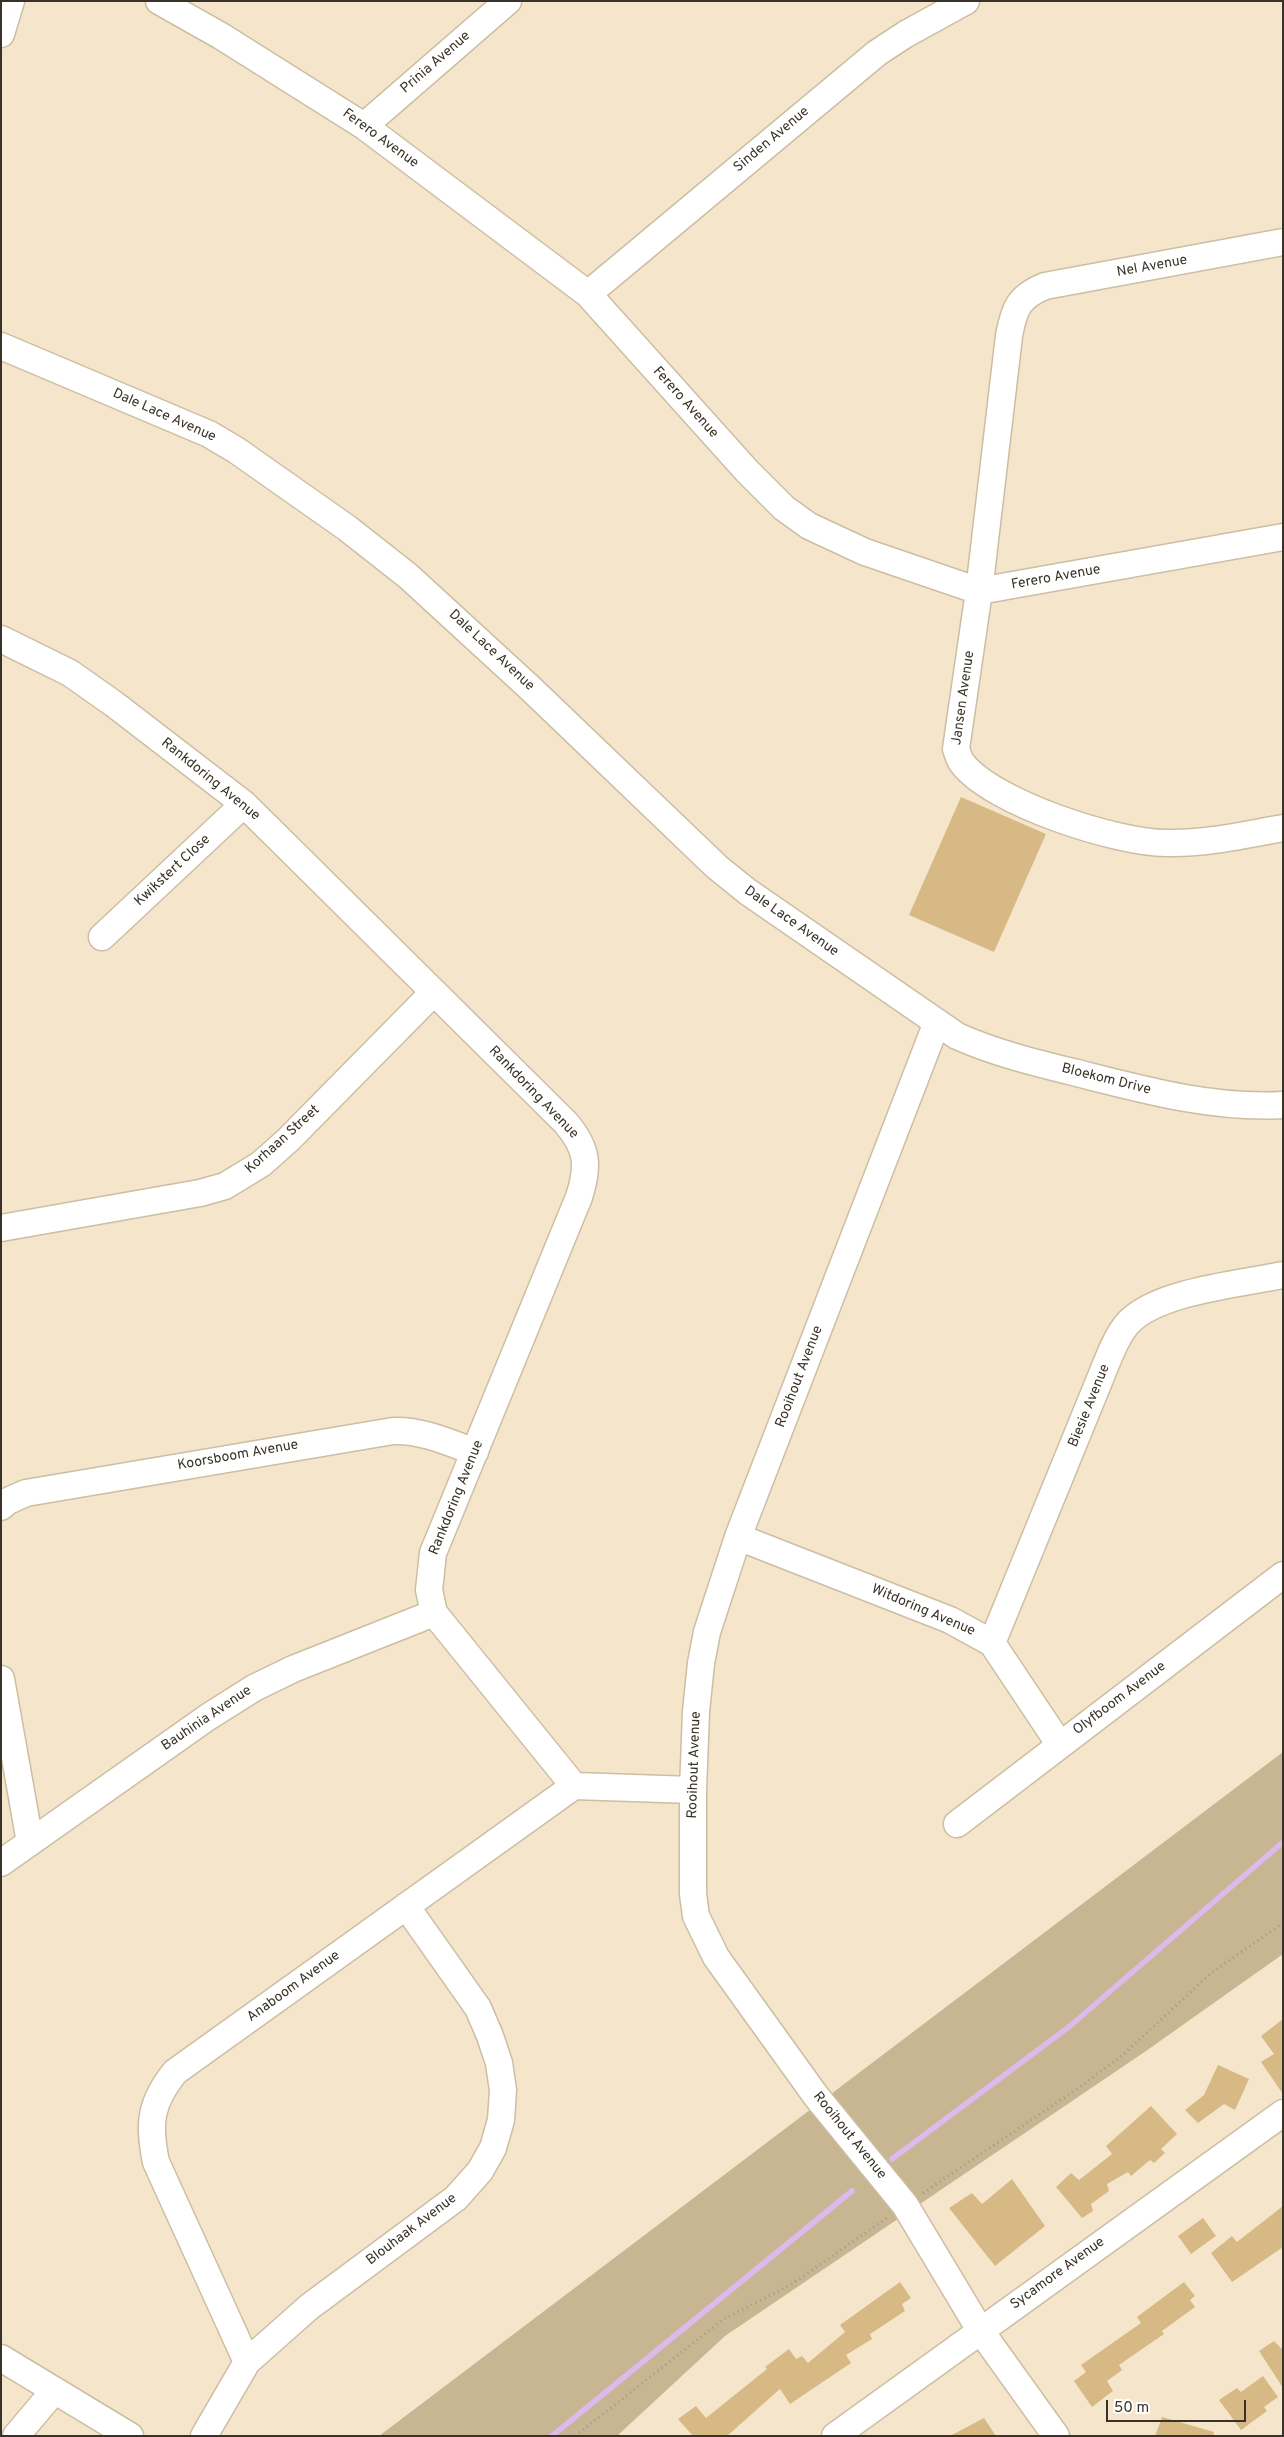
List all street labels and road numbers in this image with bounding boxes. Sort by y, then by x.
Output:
street label: Prinia Avenue [398,28,474,98]
street label: Sinden Avenue [731,103,813,177]
street label: Ferero Avenue [339,106,421,172]
street label: Nel Avenue [1115,253,1189,281]
street label: Ferero Avenue [649,364,721,442]
street label: Dale Lace Avenue [110,386,218,446]
street label: Ferero Avenue [1010,562,1102,594]
street label: Dale Lace Avenue [445,607,537,695]
street label: Jansen Avenue [949,650,979,746]
street label: Rankdoring Avenue [157,735,263,825]
street label: Kwikstert Close [132,832,214,910]
street label: Dale Lace Avenue [741,883,841,961]
street label: Rankdoring Avenue [485,1043,581,1143]
street label: Bloekom Drive [1060,1061,1152,1099]
street label: Korhaan Street [242,1102,324,1178]
street label: Rooihout Avenue [773,1324,827,1430]
street label: Biesie Avenue [1066,1362,1114,1450]
street label: Koorsboom Avenue [176,1437,300,1475]
street label: Rankdoring Avenue [426,1438,488,1558]
street label: Witdoring Avenue [869,1582,977,1640]
street label: Olyfboom Avenue [1070,1659,1170,1739]
street label: Bauhinia Avenue [159,1683,255,1755]
street label: Rooihout Avenue [685,1711,705,1819]
street label: Anaboom Avenue [244,1948,344,2026]
street label: Rooihout Avenue [809,2089,889,2183]
street label: Blouhaak Avenue [363,2191,461,2269]
street label: Sycamore Avenue [1008,2234,1108,2314]

